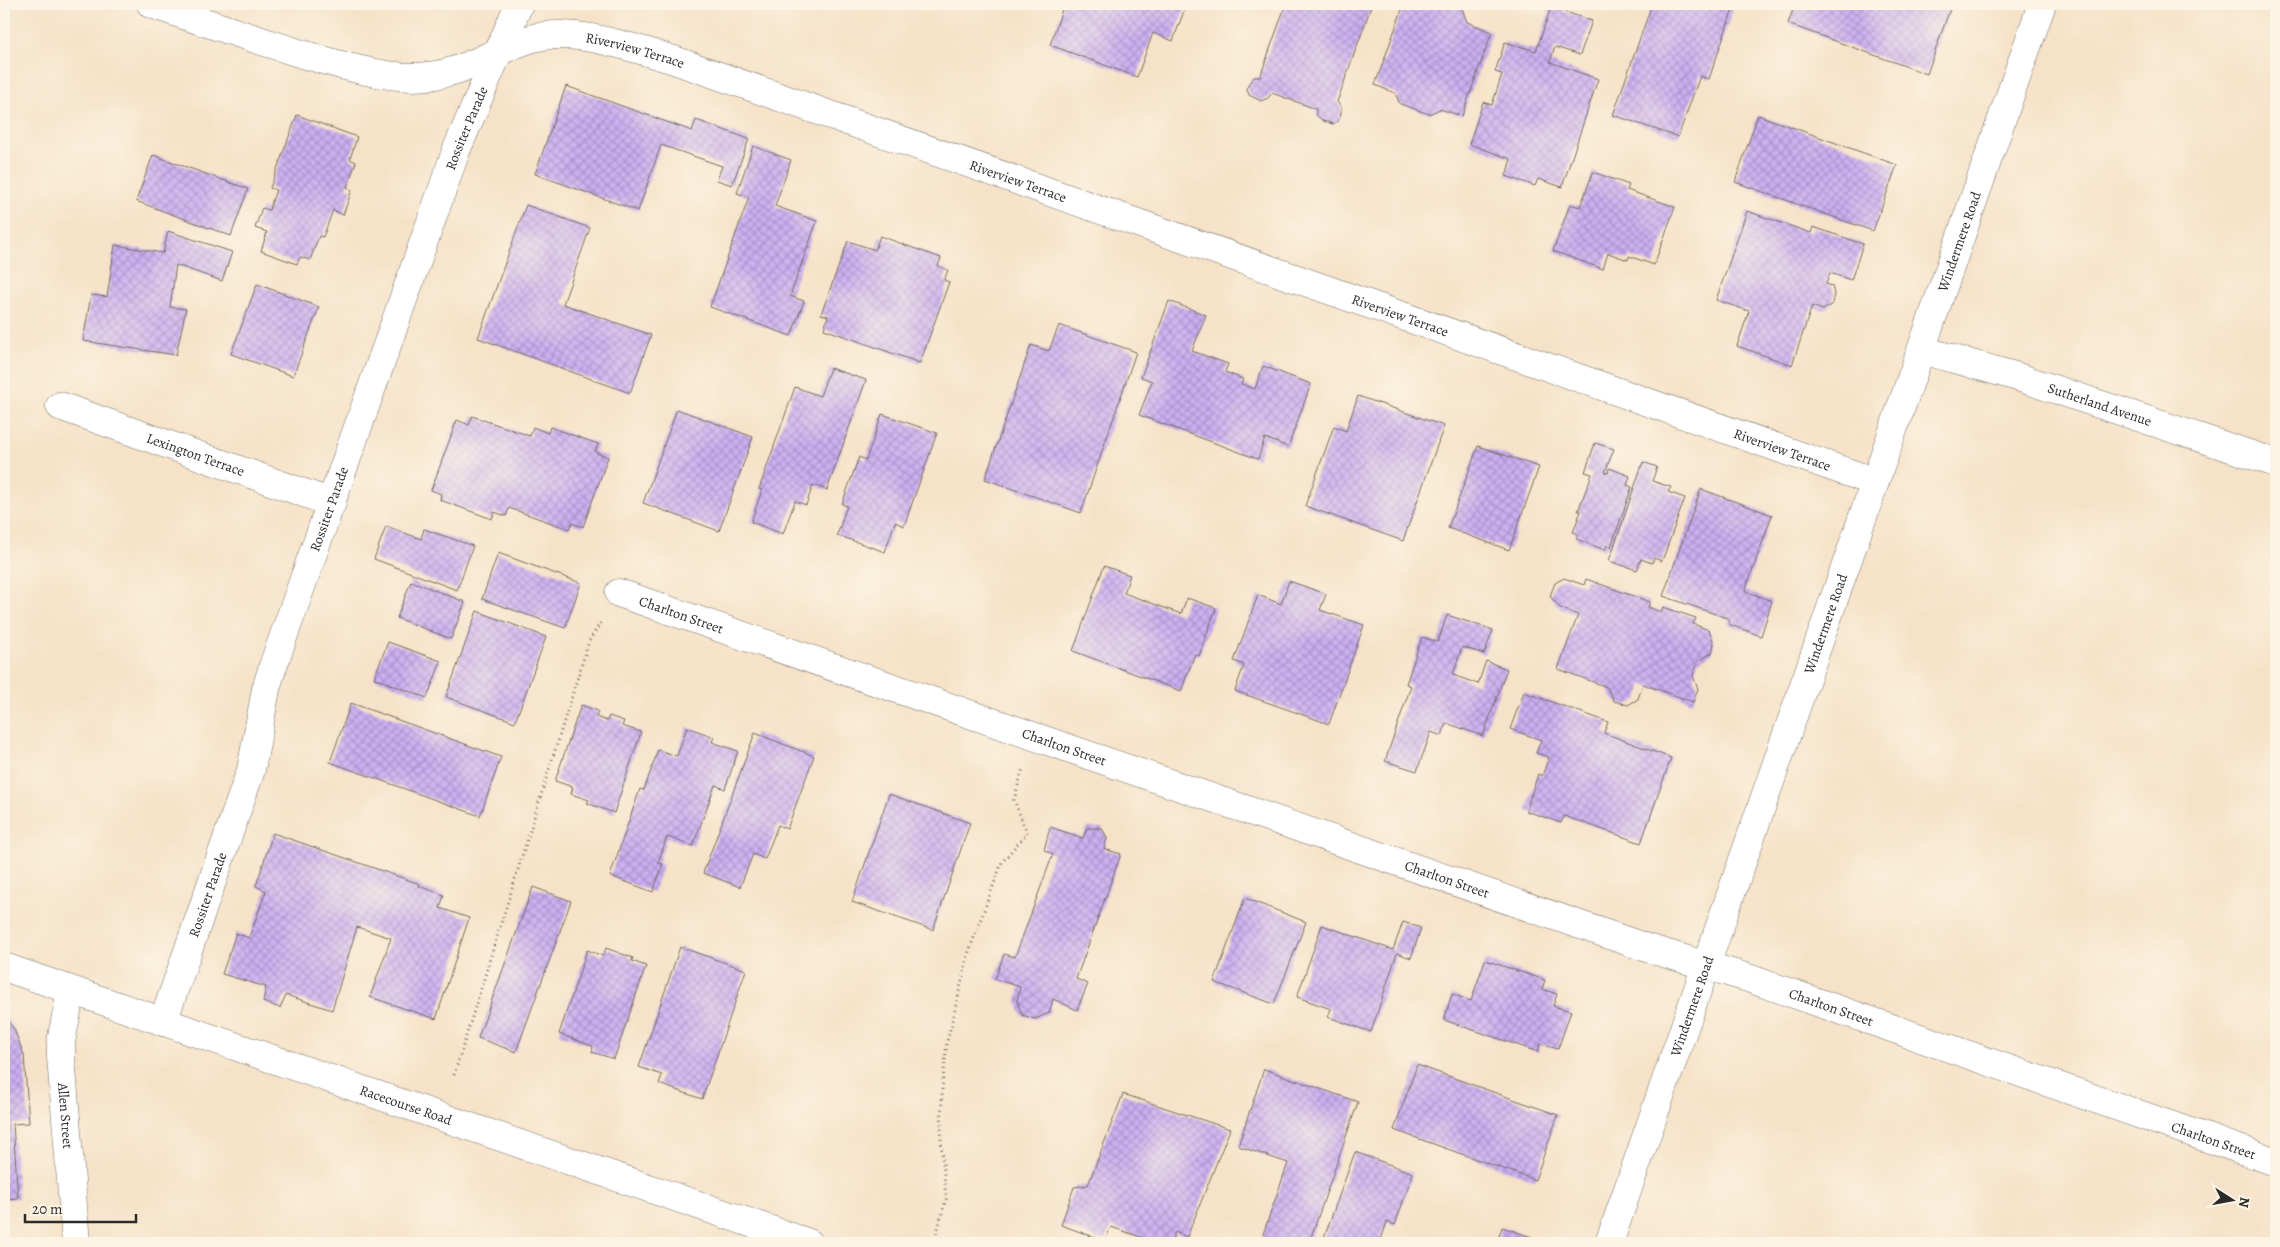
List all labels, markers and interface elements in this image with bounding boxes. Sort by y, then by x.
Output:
street label: Riverview Terrace [584,28,687,73]
street label: Rossiter Parade [441,83,493,173]
street label: Riverview Terrace [967,156,1069,207]
street label: Windermere Road [1933,189,1986,295]
street label: Riverview Terrace [1349,290,1451,341]
street label: Sutherland Avenue [2045,379,2154,431]
street label: Riverview Terrace [1731,424,1833,476]
street label: Lexington Terrace [144,429,247,481]
street label: Rossiter Parade [305,464,353,554]
street label: Windermere Road [1799,571,1852,677]
street label: Charlton Street [636,592,726,639]
street label: Charlton Street [1019,724,1109,771]
street label: Rossiter Parade [184,850,232,940]
street label: Charlton Street [1402,856,1492,903]
street label: Windermere Road [1666,953,1719,1060]
street label: Charlton Street [1786,984,1876,1031]
street label: Allen Street [53,1081,77,1150]
street label: Racecourse Road [357,1081,455,1130]
street label: Charlton Street [2169,1117,2259,1164]
north arrow [2208,1174,2258,1224]
scale bar [25,1192,136,1224]
text: N [2234,1196,2255,1209]
text: 20 m [32,1199,63,1219]

